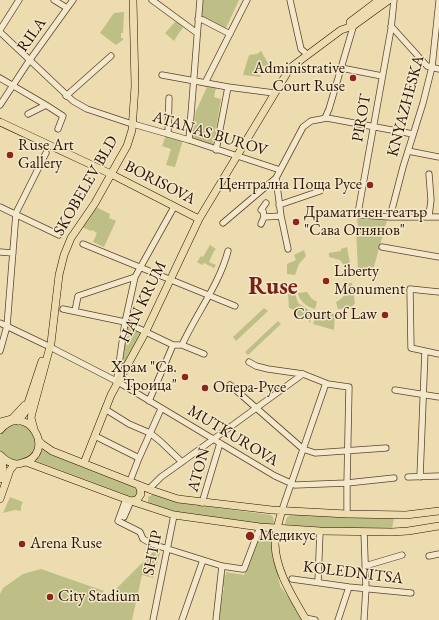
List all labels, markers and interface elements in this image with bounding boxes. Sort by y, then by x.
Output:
street label: RILA [13,14,51,56]
street label: KNYAZHESKA [383,53,429,159]
place label: Administrative Court Ruse [253,59,345,97]
marker: Administrative Court Ruse [348,73,358,83]
street label: PIROT [348,93,376,143]
street label: ATANAS BUROV [150,107,270,161]
street label: SKOBELEV BLD [50,133,122,239]
place label: Ruse Art Gallery [18,136,74,174]
marker: Ruse Art Gallery [5,150,15,160]
street label: BORISOVA [121,157,199,209]
place label: Централна Поща Русе [219,175,362,195]
marker: Централна Поща Русе [365,180,375,190]
place label: Драматичен театър "Сава Огнянов" [304,203,427,241]
marker: Драматичен театър "Сава Огнянов" [291,217,301,227]
street label: HAN KRUM [115,258,171,346]
place label: Liberty Monument [334,262,405,300]
district label: Ruse [248,273,298,301]
marker: Liberty Monument [321,276,331,286]
place label: Сourt of Law [293,305,377,325]
marker: Сourt of Law [380,310,390,320]
place label: Храм "Св. Троица" [111,358,177,396]
marker: Храм "Св. Троица" [180,372,190,382]
place label: Опера-Русе [213,378,286,398]
marker: Опера-Русе [200,383,210,393]
street label: MUTKUROVA [184,401,282,471]
street label: ATON [184,446,214,494]
place label: Медикус [259,526,316,546]
street label: SHTIP [139,529,167,577]
marker: Медикус [244,530,256,542]
place label: Arena Ruse [30,534,102,554]
marker: Arena Ruse [17,539,27,549]
street label: KOLEDNITSA [302,557,404,589]
place label: City Stadium [58,587,140,607]
marker: City Stadium [45,592,55,602]

